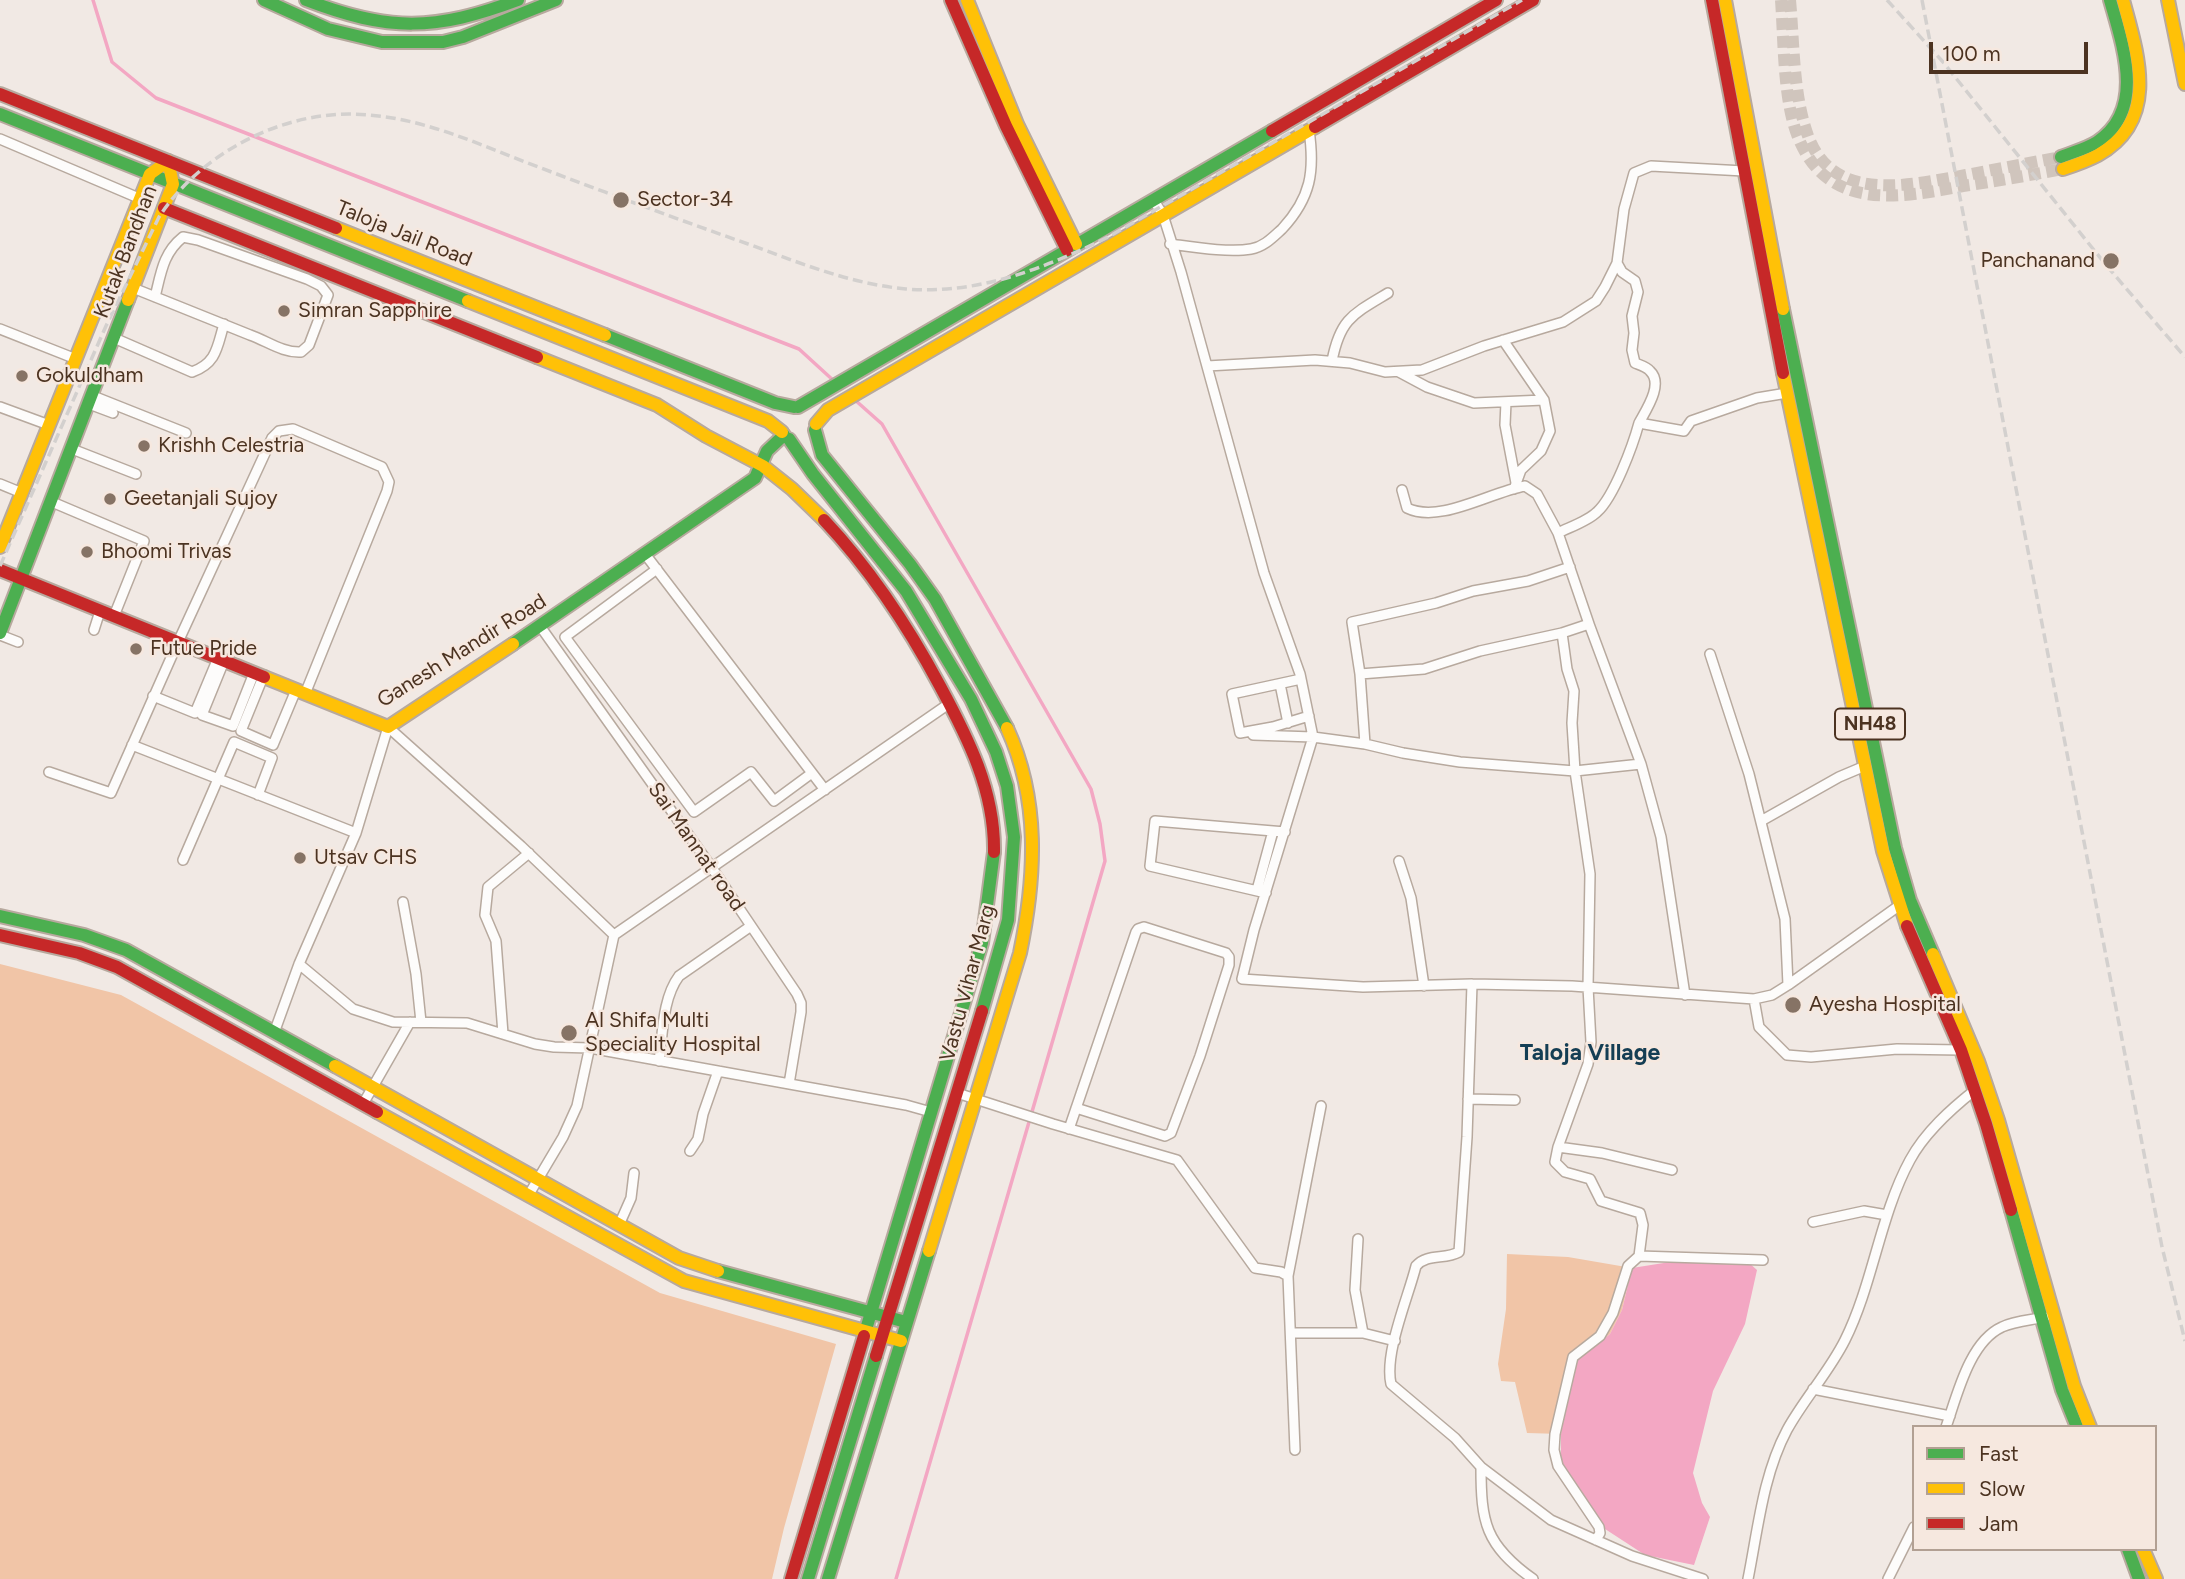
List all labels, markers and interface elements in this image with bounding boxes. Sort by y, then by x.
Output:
scale bar [1933,28,2092,72]
text: 100 m [1942,41,2001,66]
street label: Kutak Bandhan [89,182,163,322]
place label: Sector-34 [637,187,733,213]
marker: Sector-34 [611,190,631,210]
street label: Taloja Jail Road [333,195,475,273]
place label: Panchanand [1980,248,2095,274]
marker: Panchanand [2101,251,2121,271]
place label: Simran Sapphire [298,298,452,324]
marker: Simran Sapphire [276,303,292,319]
place label: Gokuldham [36,363,143,389]
marker: Gokuldham [14,368,30,384]
place label: Krishh Celestria [158,433,304,459]
marker: Krishh Celestria [136,438,152,454]
place label: Geetanjali Sujoy [124,486,277,512]
marker: Geetanjali Sujoy [102,491,118,507]
place label: Bhoomi Trivas [101,539,232,565]
marker: Bhoomi Trivas [79,544,95,560]
street label: Ganesh Mandir Road [373,589,551,713]
place label: Futue Pride [150,636,257,662]
marker: Futue Pride [128,641,144,657]
road number: NH48 [1835,708,1905,740]
street label: Sai Mannat road [642,778,750,916]
place label: Utsav CHS [314,845,417,871]
marker: Utsav CHS [292,850,308,866]
street label: Vastu Vihar Marg [935,902,1001,1064]
place label: Ayesha Hospital [1809,992,1961,1018]
marker: Ayesha Hospital [1783,995,1803,1015]
place label: Al Shifa Multi Speciality Hospital [585,1008,761,1058]
marker: Al Shifa Multi Speciality Hospital [559,1023,579,1043]
district label: Taloja Village [1520,1039,1660,1067]
legend [1912,1425,2157,1551]
text: Fast [1979,1441,2019,1466]
text: Slow [1979,1476,2025,1501]
text: Jam [1979,1511,2018,1536]

